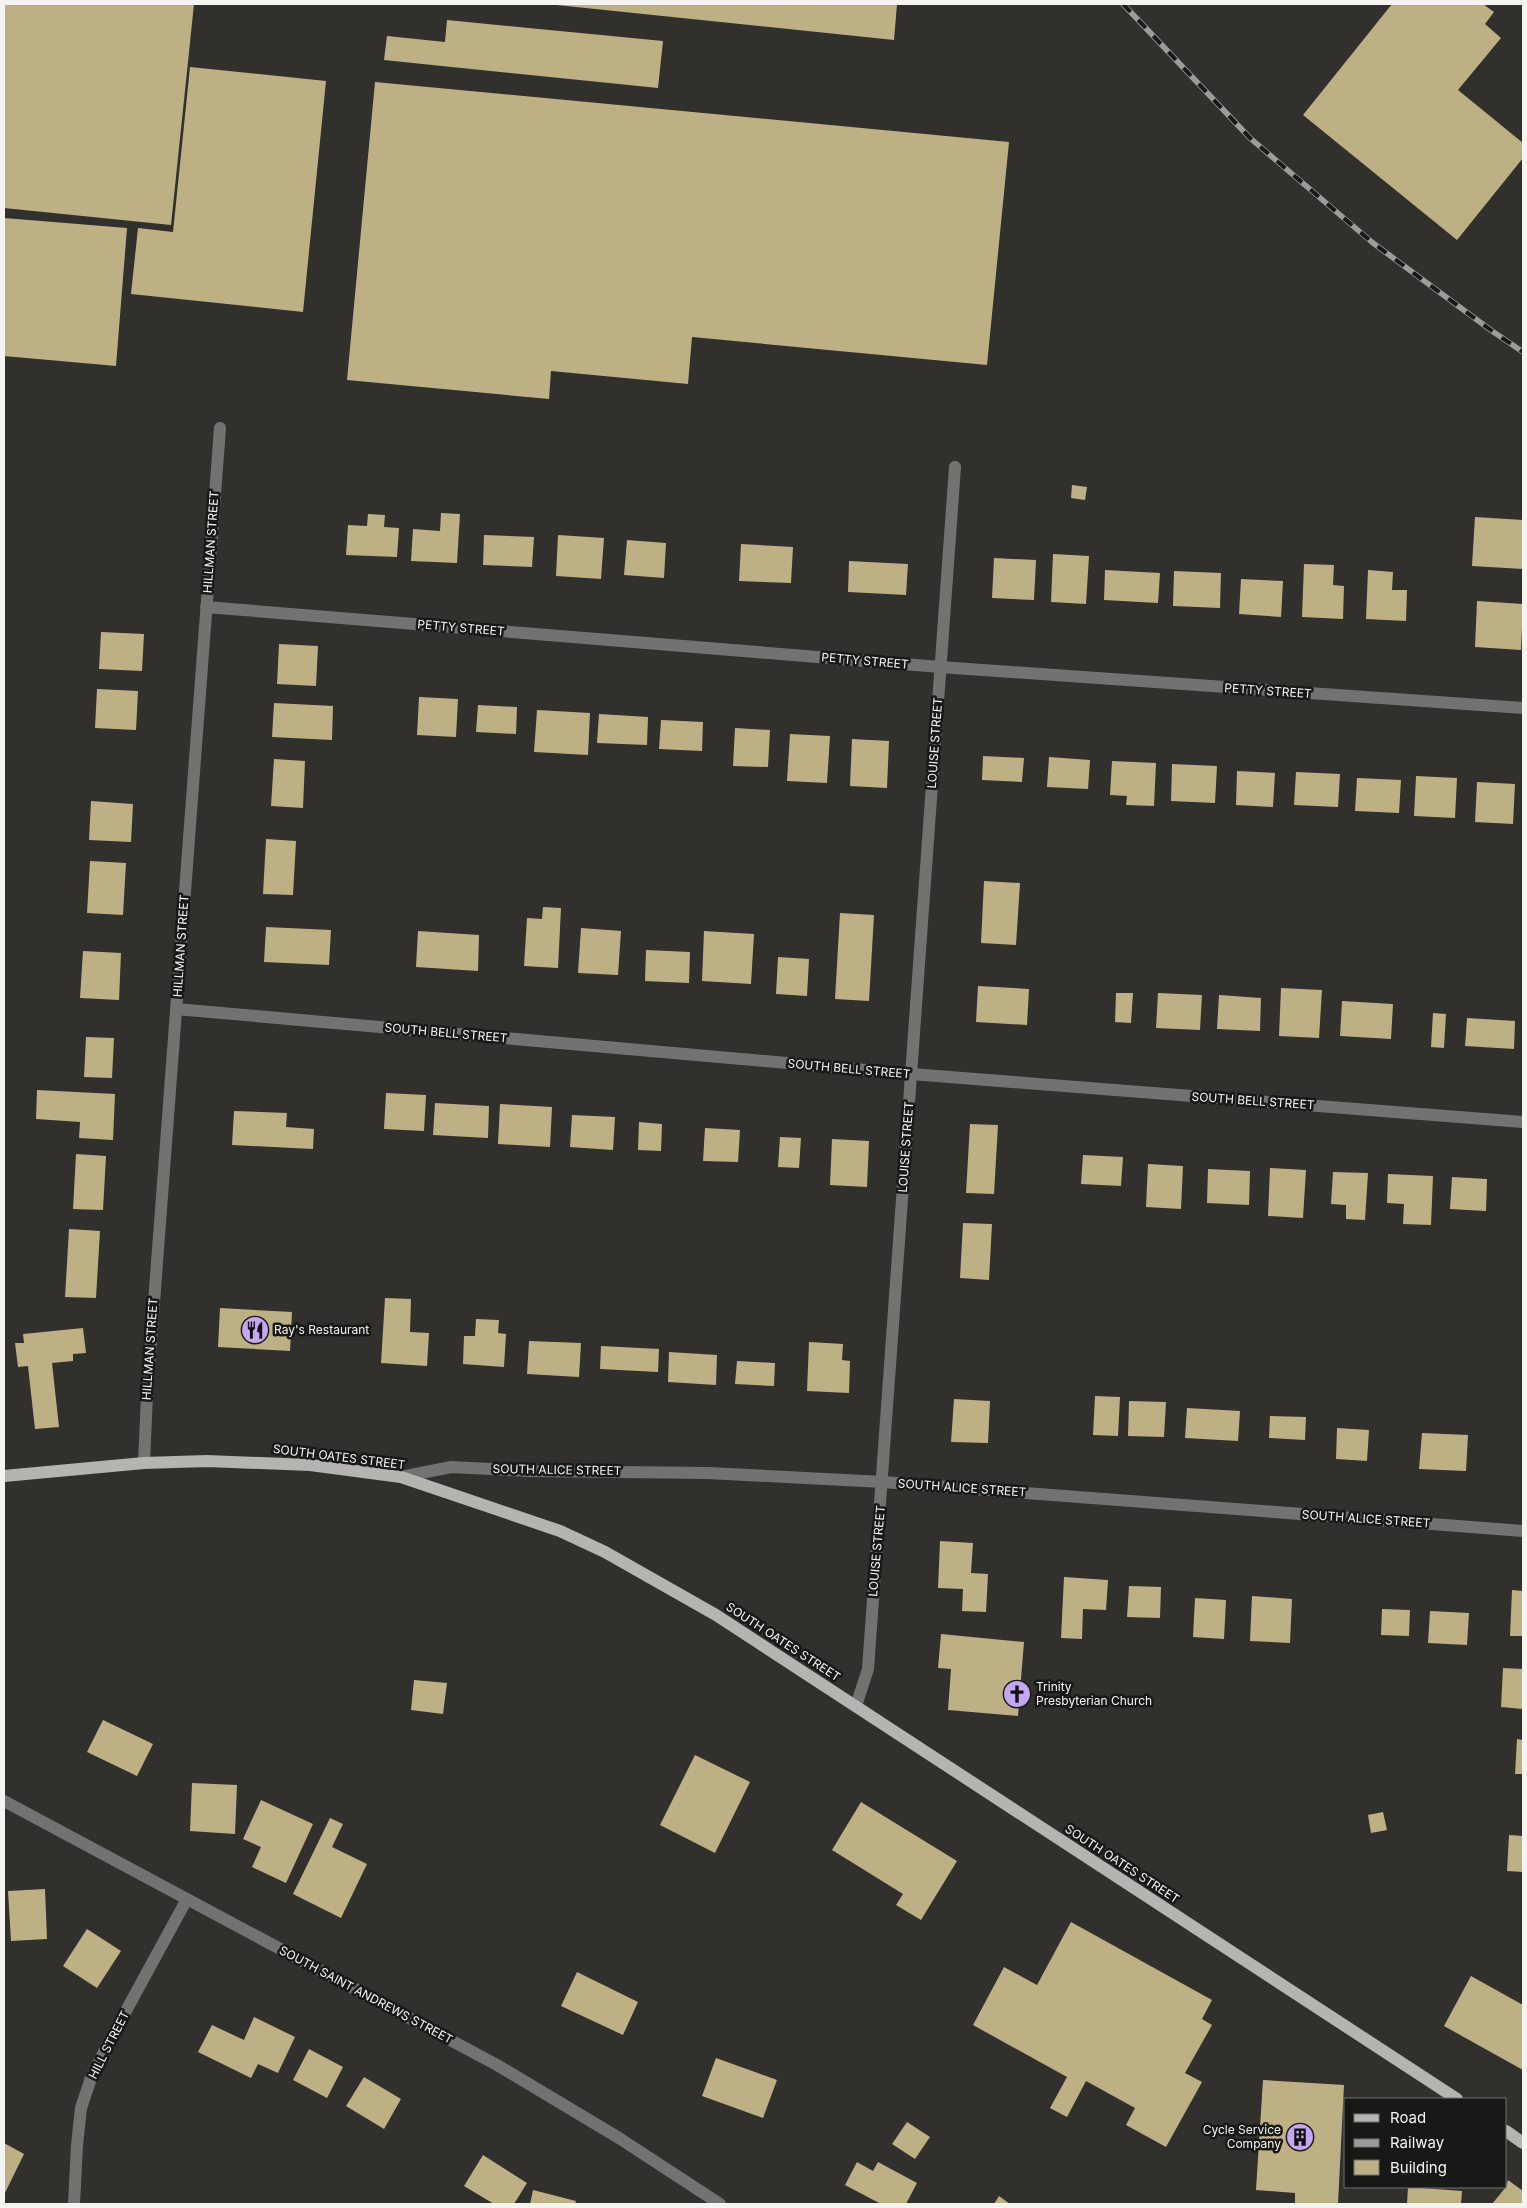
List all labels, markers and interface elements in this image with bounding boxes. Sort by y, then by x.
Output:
street label: HILLMAN STREET [199,490,222,594]
street label: PETTY STREET [417,616,506,639]
street label: PETTY STREET [821,649,910,672]
street label: PETTY STREET [1224,680,1312,701]
street label: LOUISE STREET [924,697,945,789]
street label: HILLMAN STREET [169,894,192,998]
street label: SOUTH BELL STREET [384,1020,508,1045]
street label: SOUTH BELL STREET [787,1056,911,1081]
street label: SOUTH BELL STREET [1191,1089,1315,1112]
street label: LOUISE STREET [895,1101,916,1193]
street label: HILLMAN STREET [138,1297,161,1401]
restaurant icon: Ray's Restaurant [240,1315,270,1345]
place label: Ray's Restaurant [274,1322,369,1337]
street label: SOUTH OATES STREET [272,1441,406,1472]
street label: SOUTH ALICE STREET [492,1461,622,1478]
street label: SOUTH ALICE STREET [897,1476,1027,1499]
street label: LOUISE STREET [865,1505,888,1597]
street label: SOUTH ALICE STREET [1301,1507,1431,1530]
street label: SOUTH OATES STREET [723,1599,843,1684]
church icon: Trinity Presbyterian Church [1002,1679,1032,1709]
place label: Trinity Presbyterian Church [1036,1679,1152,1708]
street label: SOUTH OATES STREET [1062,1821,1182,1906]
street label: SOUTH SAINT ANDREWS STREET [277,1942,456,2047]
street label: HILL STREET [85,2008,132,2081]
legend [1344,2098,1507,2188]
text: Road [1390,2108,1426,2127]
place label: Cycle Service Company [1203,2122,1281,2151]
building icon: Cycle Service Company [1285,2122,1315,2152]
text: Railway [1390,2133,1445,2152]
text: Building [1390,2158,1447,2177]

